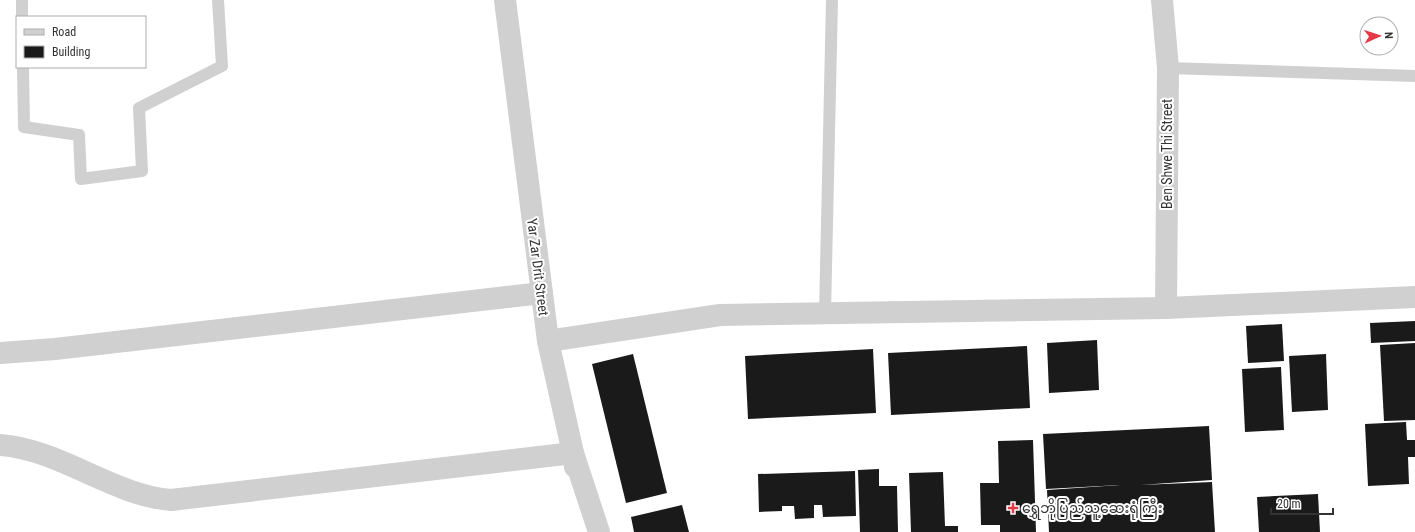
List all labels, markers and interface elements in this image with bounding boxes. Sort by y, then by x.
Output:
legend [16,16,146,68]
north arrow [1359,16,1399,56]
text: Road [52,25,76,39]
text: N [1382,32,1395,39]
text: Building [52,45,90,59]
street label: Ben Shwe Thi Street [1159,99,1175,209]
street label: Yar Zar Drit Street [524,217,552,317]
scale bar [1271,490,1333,516]
text: 20 m [1277,497,1301,511]
place label: ရွှေဘိုပြည်သူ့ဆေးရုံကြီး [1022,498,1163,520]
marker: ရွှေဘိုပြည်သူ့ဆေးရုံကြီး [1007,502,1019,514]

